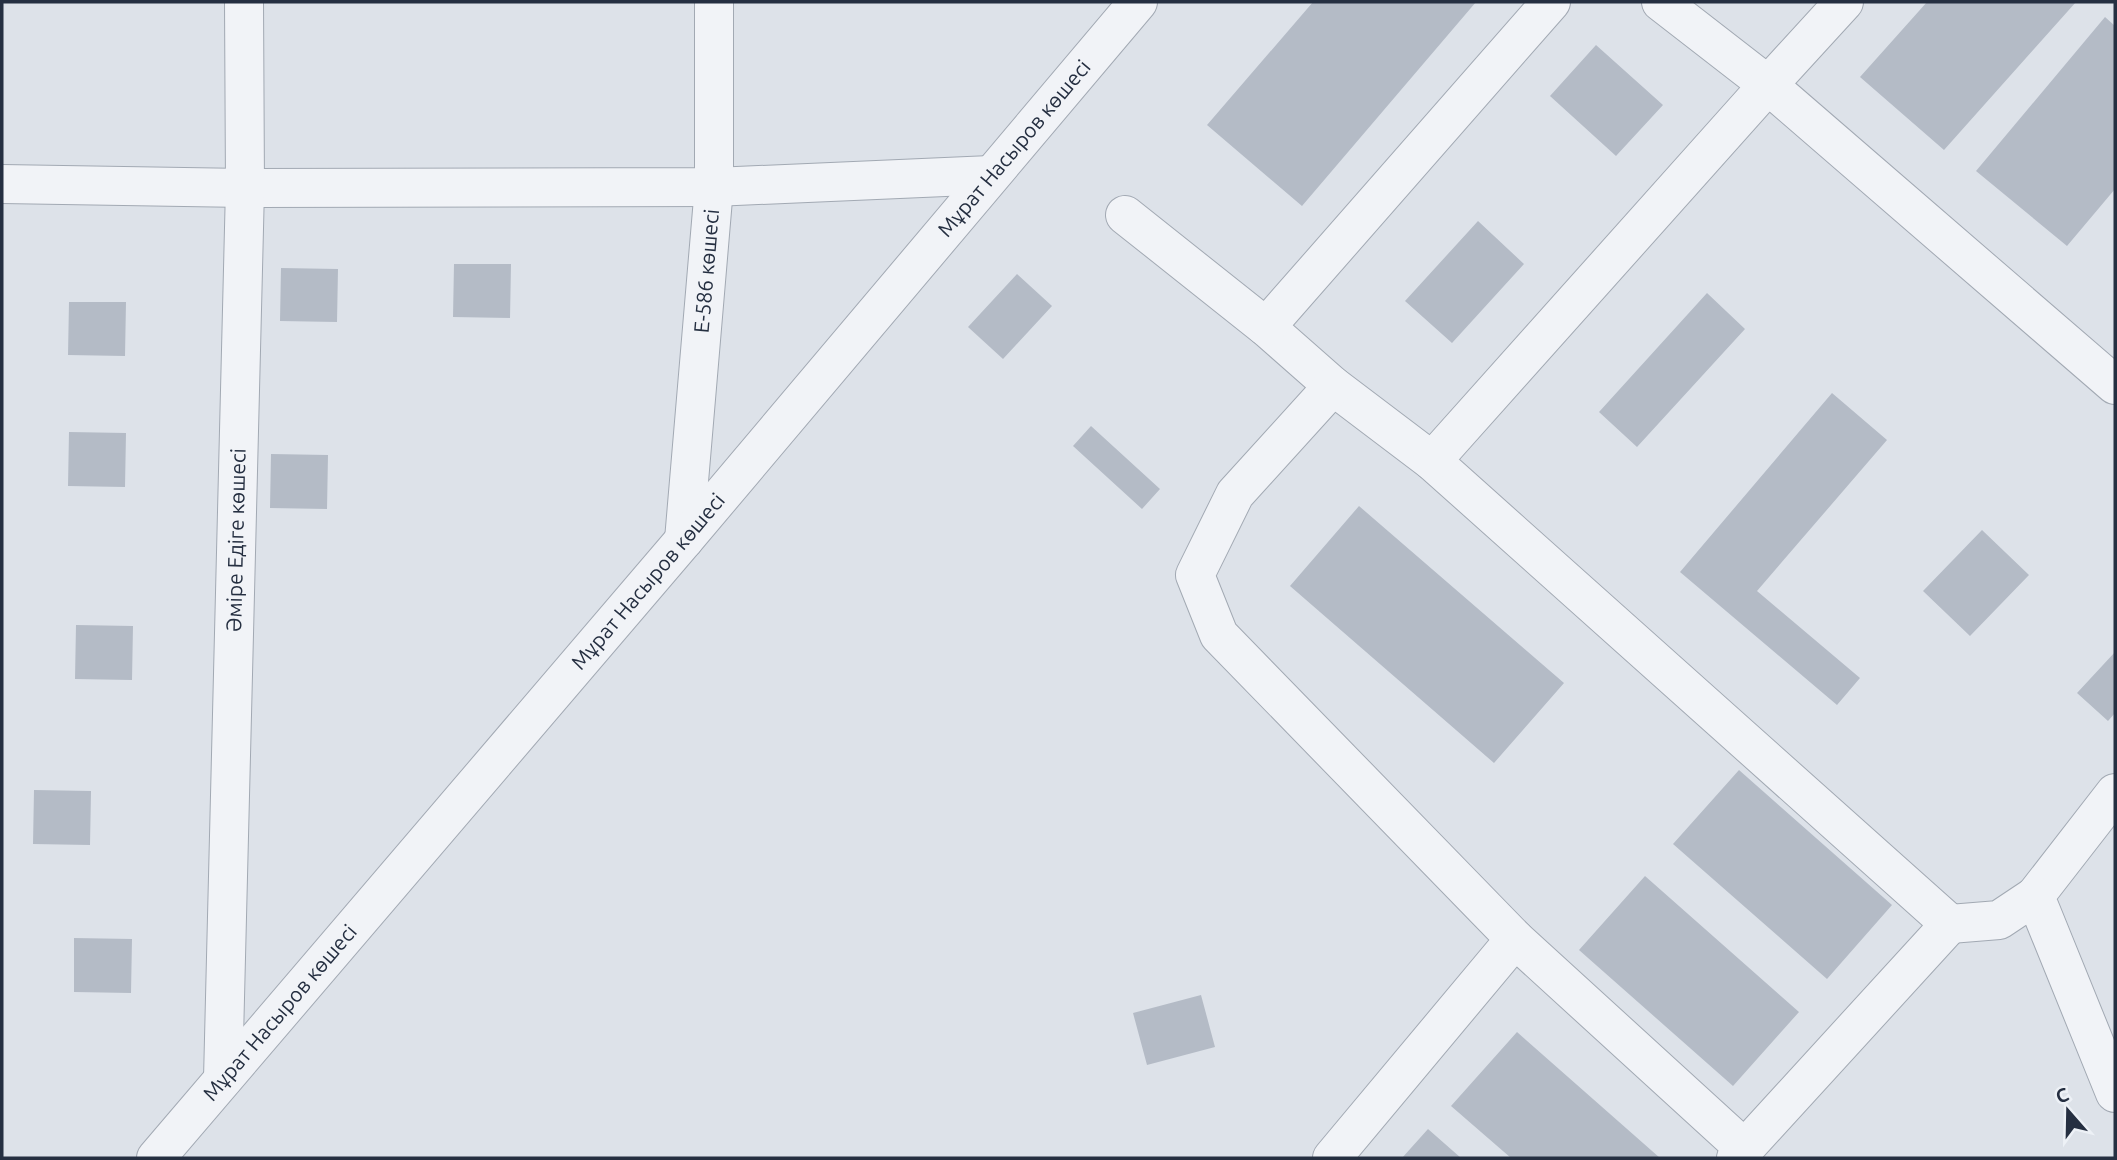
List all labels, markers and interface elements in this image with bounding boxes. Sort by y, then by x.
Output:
street label: Мұрат Насыров көшесі [932,55,1095,241]
street label: Е-586 көшесі [689,208,723,334]
street label: Әміре Едіге көшесі [221,448,250,632]
street label: Мұрат Насыров көшесі [566,488,729,674]
street label: Мұрат Насыров көшесі [198,919,361,1105]
north arrow [2033,1076,2103,1146]
text: С [2053,1083,2072,1107]

